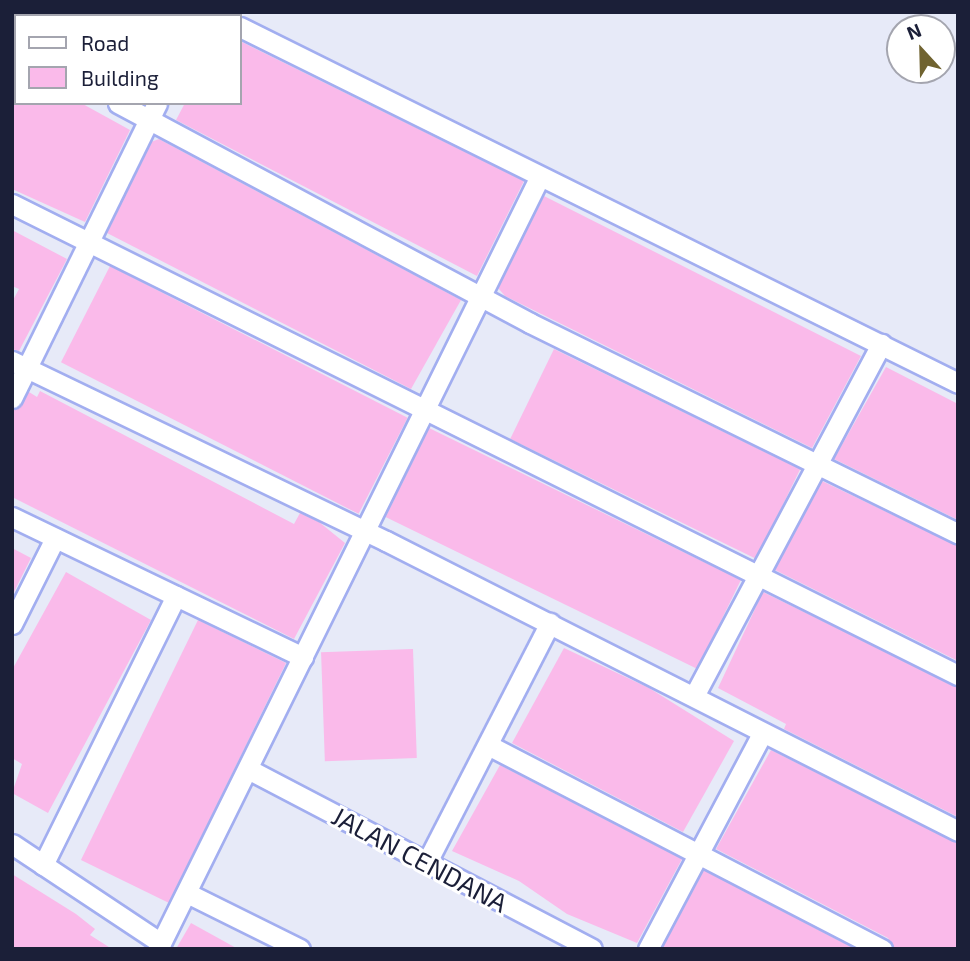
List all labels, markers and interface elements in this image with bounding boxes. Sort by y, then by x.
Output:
legend [14,14,242,105]
north arrow [886,14,956,84]
text: N [903,18,924,44]
text: Road [81,30,129,55]
text: Building [81,65,159,90]
street label: JALAN CENDANA [327,800,513,918]

